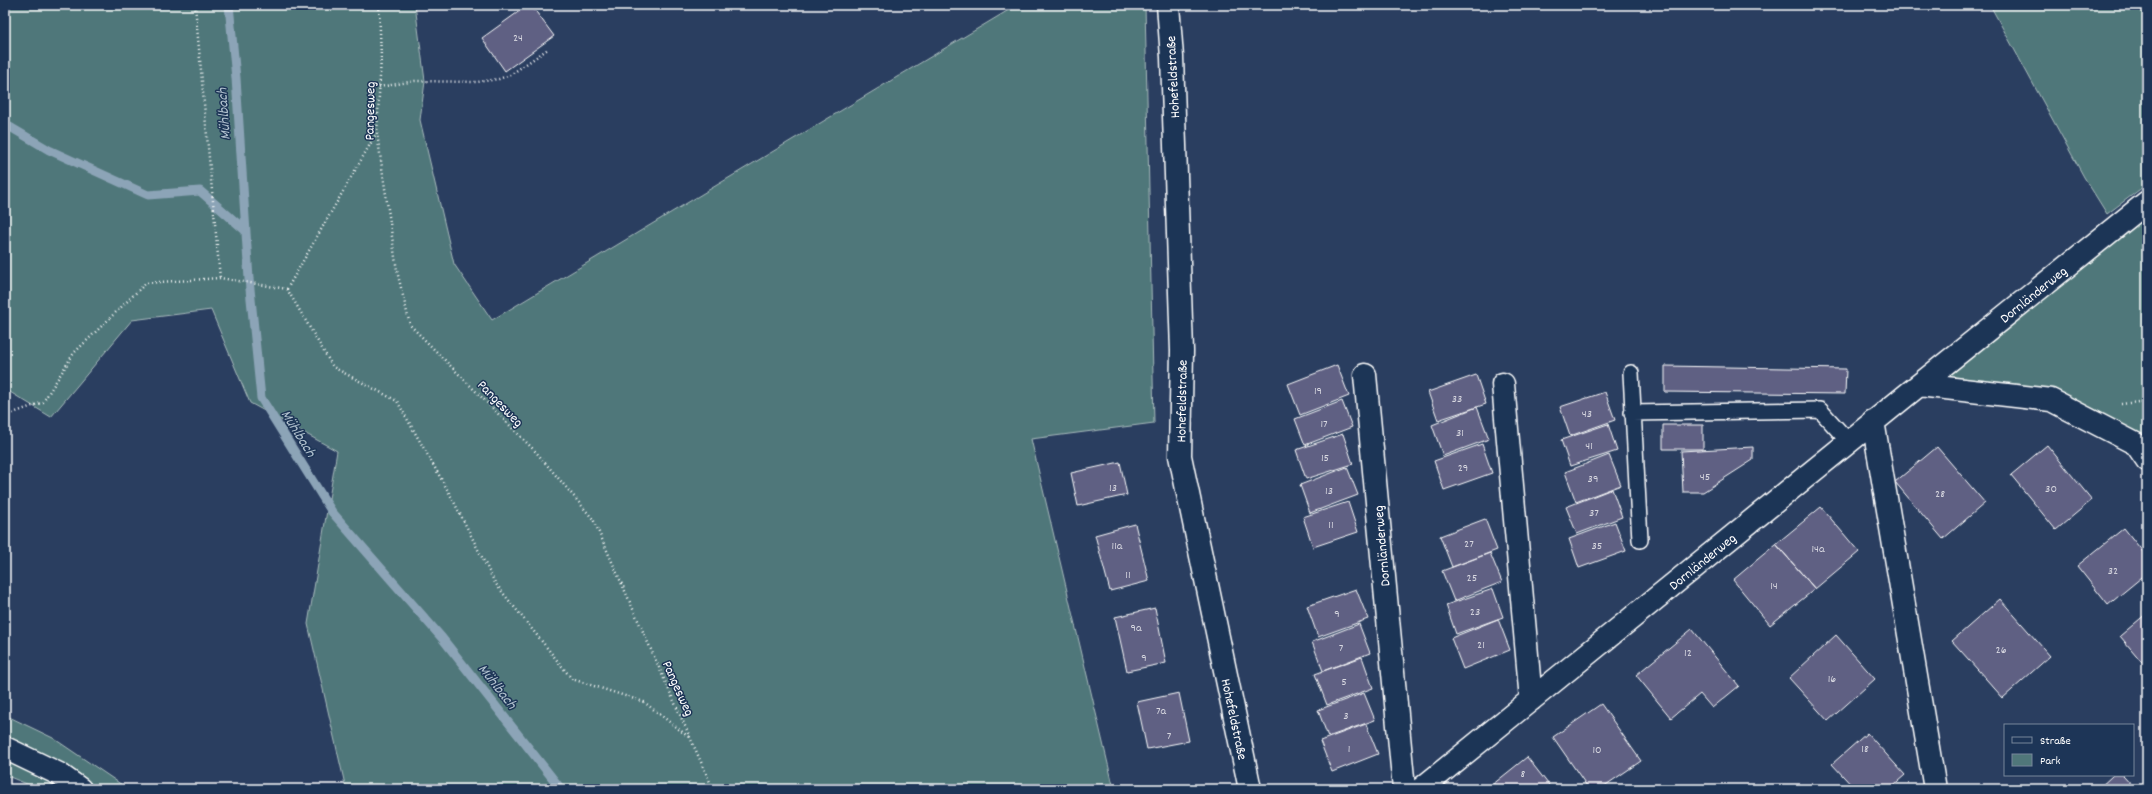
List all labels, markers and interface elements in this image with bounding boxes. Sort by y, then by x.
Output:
house number: 24 [513,30,523,47]
street label: Hohefeldstraße [1162,35,1186,119]
street label: Pangesweg [360,81,382,141]
water label: Mühlbach [212,86,238,141]
street label: Dornländerweg [1996,262,2072,329]
street label: Hohefeldstraße [1172,360,1194,443]
street label: Pangesweg [472,376,527,433]
house number: 19 [1314,383,1322,400]
house number: 33 [1452,391,1462,408]
water label: Mühlbach [274,406,321,463]
house number: 43 [1582,406,1592,423]
house number: 17 [1320,416,1328,433]
house number: 31 [1456,425,1464,442]
house number: 41 [1585,438,1593,455]
house number: 15 [1321,450,1329,467]
house number: 29 [1458,460,1468,477]
house number: 45 [1700,469,1710,486]
house number: 39 [1588,471,1598,488]
house number: 13 [1109,480,1117,497]
house number: 30 [2045,481,2057,498]
house number: 13 [1325,483,1333,500]
house number: 28 [1935,486,1945,503]
street label: Dornländerweg [1369,505,1396,587]
house number: 37 [1589,505,1599,522]
house number: 11 [1328,517,1334,534]
street label: Dornländerweg [1665,529,1741,596]
house number: 27 [1464,536,1474,553]
house number: 11a [1112,538,1123,555]
house number: 35 [1592,538,1602,555]
house number: 14a [1811,541,1825,558]
house number: 32 [2108,563,2118,580]
house number: 11 [1125,567,1131,584]
house number: 25 [1467,570,1477,587]
house number: 14 [1770,578,1778,595]
house number: 23 [1470,604,1480,621]
house number: 9 [1334,606,1340,623]
house number: 9a [1130,620,1142,637]
house number: 21 [1477,637,1485,654]
house number: 7 [1339,640,1344,657]
house number: 26 [1995,642,2007,659]
house number: 12 [1684,645,1692,662]
house number: 9 [1141,650,1147,667]
street label: Pangesweg [656,658,698,720]
water label: Mühlbach [472,660,522,715]
house number: 16 [1828,671,1836,688]
house number: 5 [1341,674,1347,691]
street label: Hohefeldstraße [1215,677,1251,762]
house number: 7a [1156,703,1166,720]
house number: 3 [1343,708,1349,725]
legend [2004,724,2134,776]
house number: 7 [1167,728,1172,745]
text: Straße [2040,733,2071,750]
house number: 1 [1348,741,1350,758]
house number: 18 [1861,741,1869,758]
house number: 10 [1592,742,1602,759]
text: Park [2040,753,2061,770]
house number: 8 [1521,766,1526,783]

